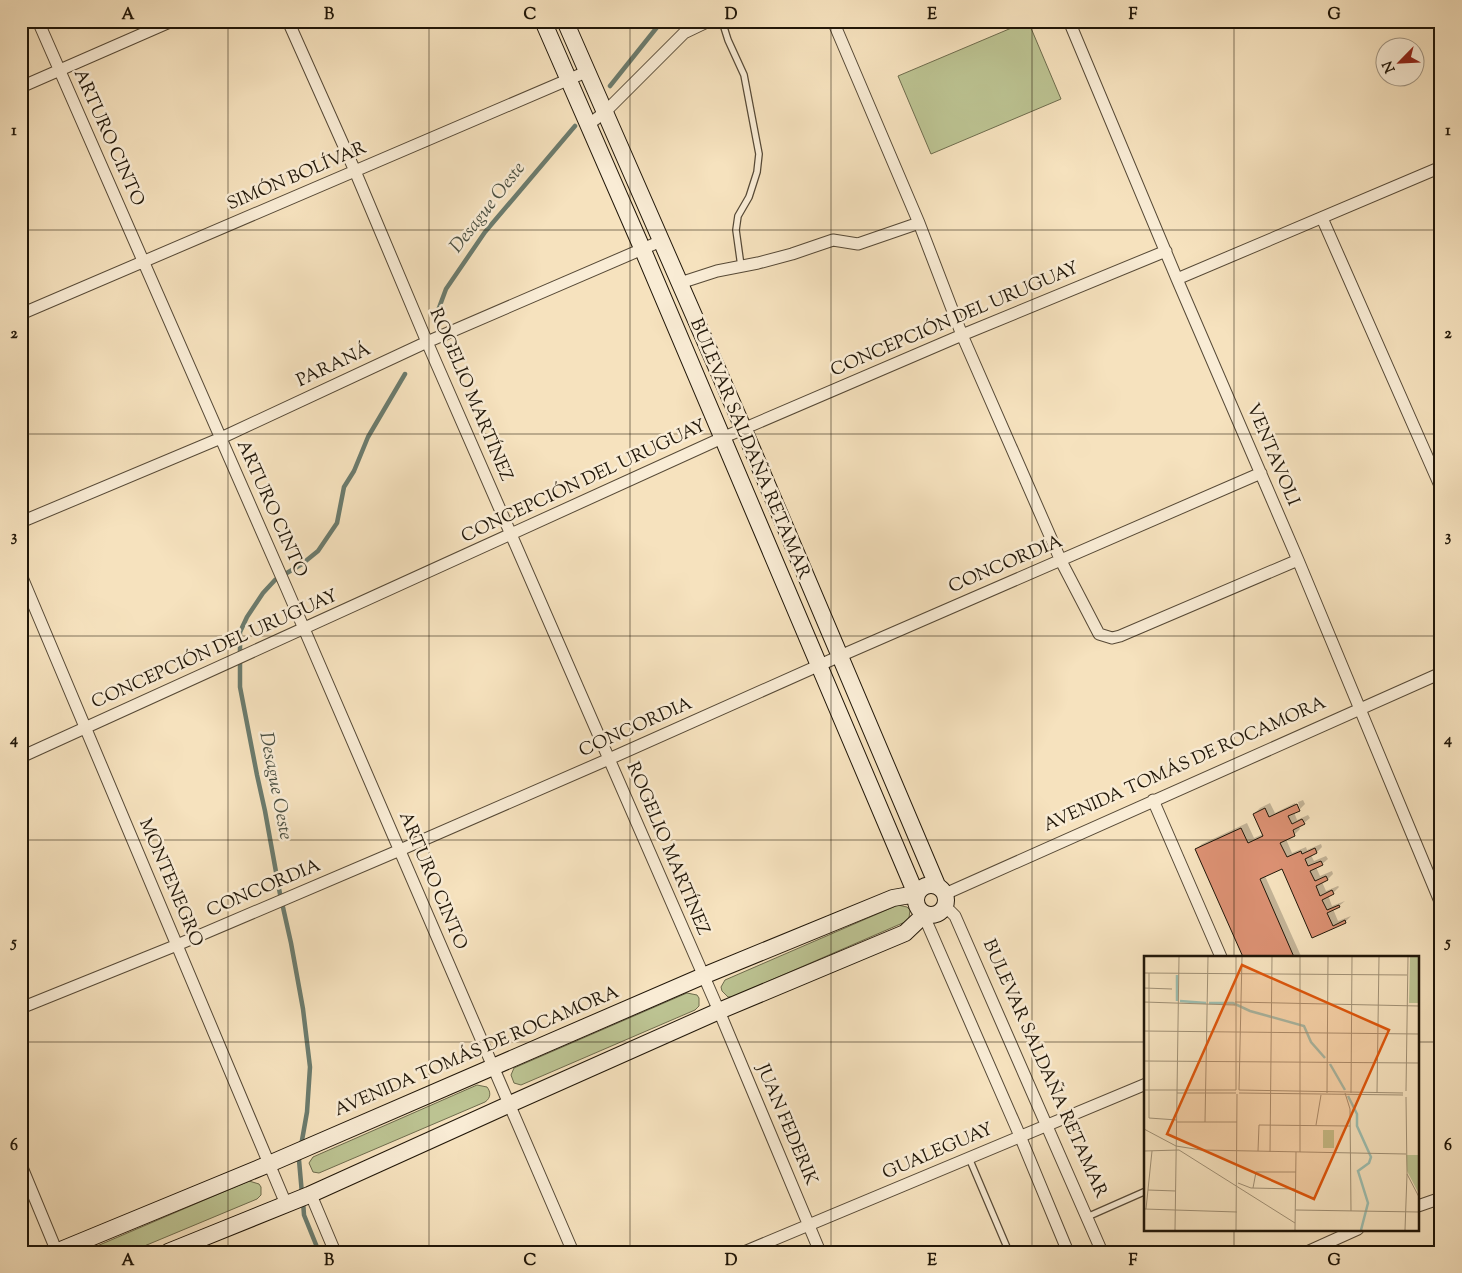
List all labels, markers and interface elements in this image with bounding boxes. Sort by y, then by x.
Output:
text: A [122,4,135,27]
text: B [324,4,334,27]
text: C [524,4,537,27]
text: D [725,4,738,27]
text: E [927,4,937,27]
text: F [1129,4,1138,27]
text: G [1327,4,1341,27]
north arrow [1374,38,1424,88]
text: N [1379,57,1401,76]
street label: ARTURO CINTO [66,65,150,211]
text: 1 [11,120,17,143]
text: 1 [1445,120,1451,143]
street label: SIMÓN BOLÍVAR [223,135,371,218]
water label: Desague Oeste [444,156,532,259]
street label: CONCEPCIÓN DEL URUGUAY [826,255,1083,384]
street label: ROGELIO MARTÍNEZ [422,304,518,486]
street label: BULEVAR SALDAÑA RETAMAR [682,315,816,583]
text: 2 [10,323,18,346]
text: 2 [1444,323,1452,346]
street label: PARANÁ [293,337,376,395]
street label: VENTAVOLI [1239,400,1305,510]
street label: CONCEPCIÓN DEL URUGUAY [457,413,711,550]
street label: ARTURO CINTO [229,436,313,582]
text: 3 [11,526,18,549]
text: 3 [1445,526,1452,549]
street label: CONCORDIA [945,529,1067,601]
street label: CONCEPCIÓN DEL URUGUAY [87,583,343,716]
street label: CONCORDIA [575,691,697,765]
street label: AVENIDA TOMÁS DE ROCAMORA [1039,691,1331,839]
text: 4 [9,729,18,752]
text: 4 [1443,729,1452,752]
water label: Desague Oeste [251,730,299,843]
street label: ROGELIO MARTÍNEZ [619,758,715,940]
street label: ARTURO CINTO [391,808,473,954]
street label: MONTENEGRO [131,815,209,951]
street label: CONCORDIA [203,853,325,925]
text: 5 [9,932,17,955]
text: 5 [1443,932,1451,955]
street label: BULEVAR SALDAÑA RETAMAR [975,935,1113,1203]
inset map [1144,956,1420,1230]
street label: AVENIDA TOMÁS DE ROCAMORA [331,980,624,1124]
street label: JUAN FEDERIK [748,1059,823,1190]
street label: GUALEGUAY [879,1117,997,1187]
text: 6 [10,1135,18,1158]
text: 6 [1444,1135,1452,1158]
text: A [122,1250,135,1273]
text: B [324,1250,334,1273]
text: C [524,1250,537,1273]
text: D [725,1250,738,1273]
text: E [927,1250,937,1273]
text: F [1129,1250,1138,1273]
text: G [1327,1250,1341,1273]

